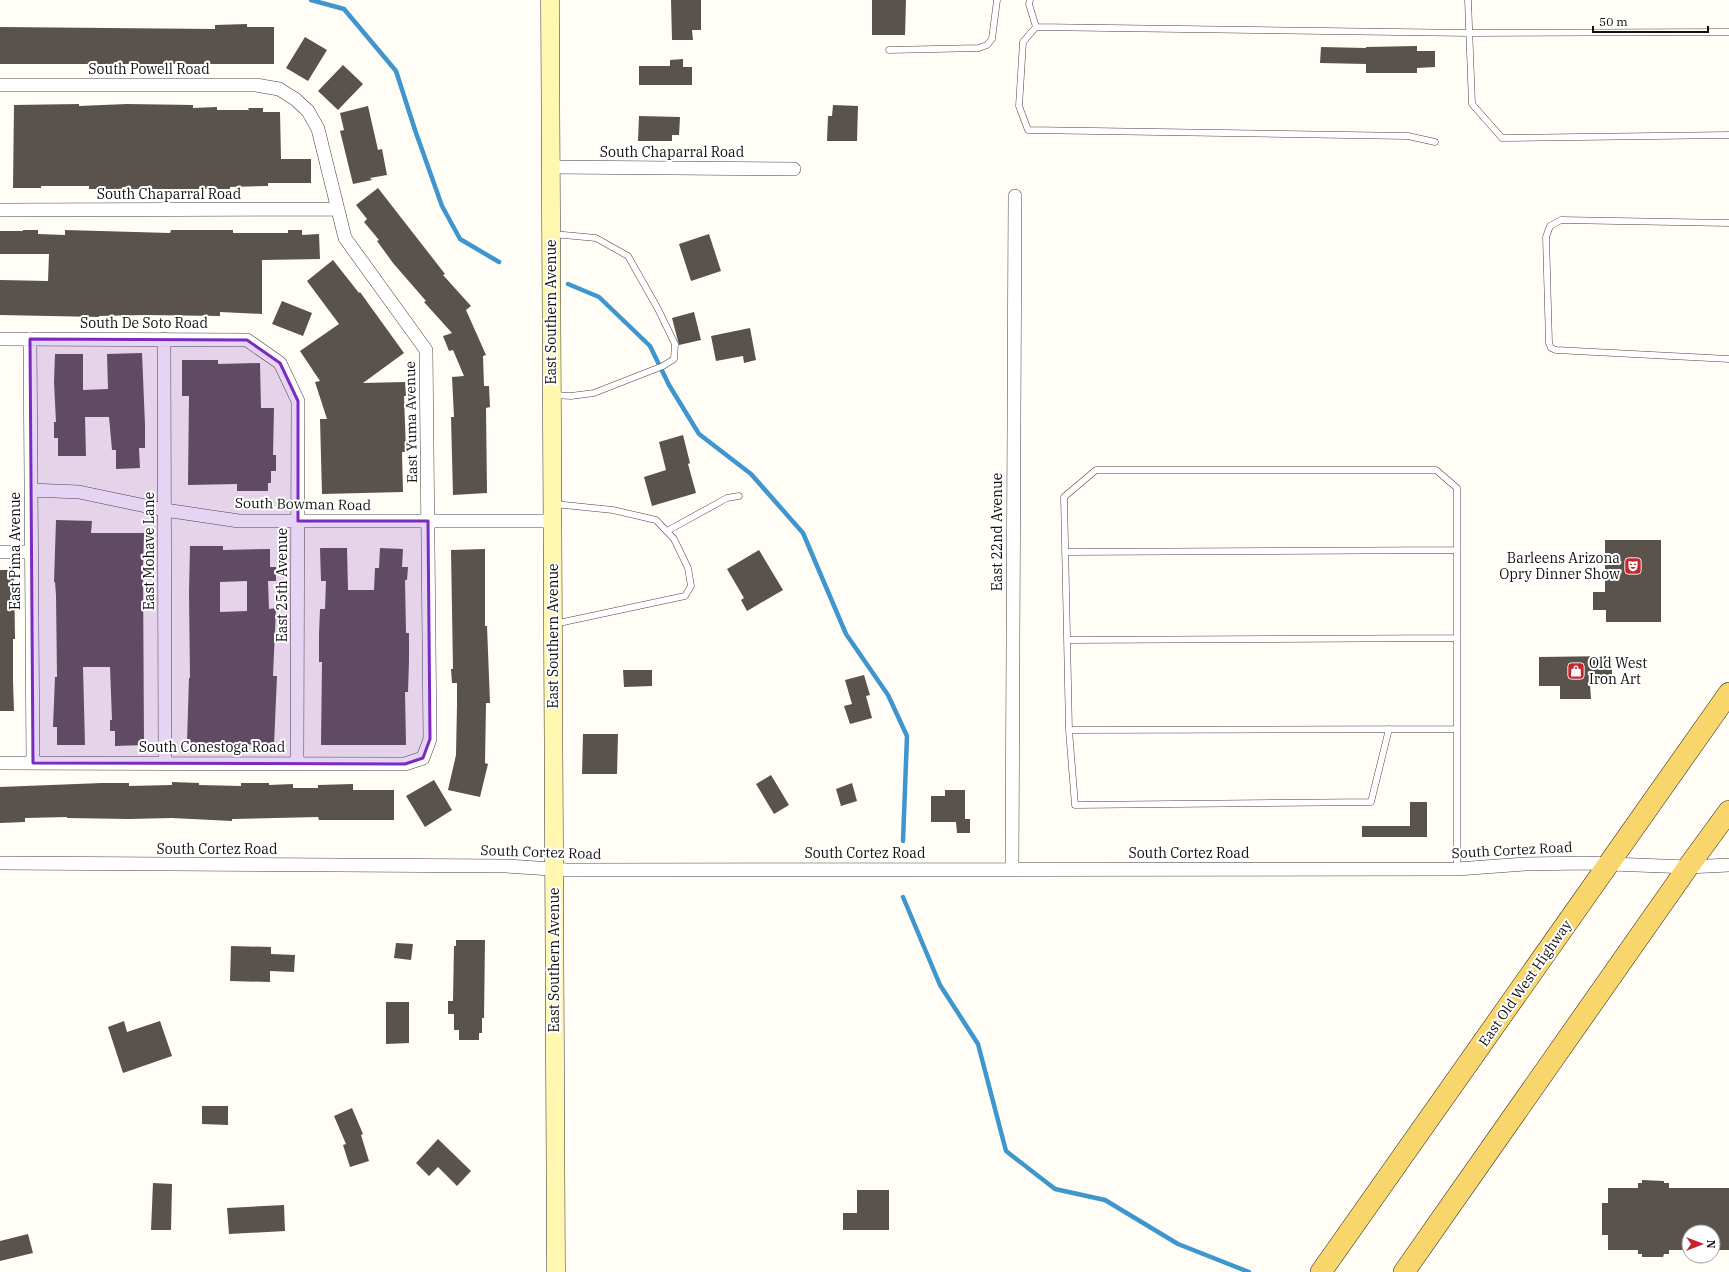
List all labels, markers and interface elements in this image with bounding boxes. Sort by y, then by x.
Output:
scale bar [1593,8,1708,34]
text: 50 m [1599,14,1628,29]
street label: South Powell Road [88,60,210,78]
street label: South Chaparral Road [600,143,745,161]
street label: South Chaparral Road [97,185,242,203]
street label: East Southern Avenue [542,239,560,385]
street label: South De Soto Road [80,314,208,332]
street label: East Yuma Avenue [401,361,421,483]
street label: East 22nd Avenue [988,473,1006,591]
street label: East Pima Avenue [6,492,24,610]
street label: East Mohave Lane [140,492,158,610]
street label: South Bowman Road [235,494,372,514]
street label: East 25th Avenue [273,528,291,642]
place label: Barleens Arizona Opry Dinner Show [1499,549,1620,583]
theatre icon: Barleens Arizona Opry Dinner Show [1623,556,1643,576]
street label: East Southern Avenue [544,563,562,709]
place label: Old West Iron Art [1589,654,1647,688]
shop icon: Old West Iron Art [1566,661,1586,681]
street label: South Conestoga Road [139,738,286,756]
street label: South Cortez Road [1451,838,1573,862]
street label: South Cortez Road [156,840,278,858]
street label: South Cortez Road [480,841,602,863]
street label: South Cortez Road [804,844,926,862]
street label: South Cortez Road [1128,844,1250,862]
street label: East Southern Avenue [545,887,563,1033]
street label: East Old West Highway [1475,916,1576,1050]
north arrow [1681,1224,1721,1264]
text: N [1704,1240,1718,1249]

